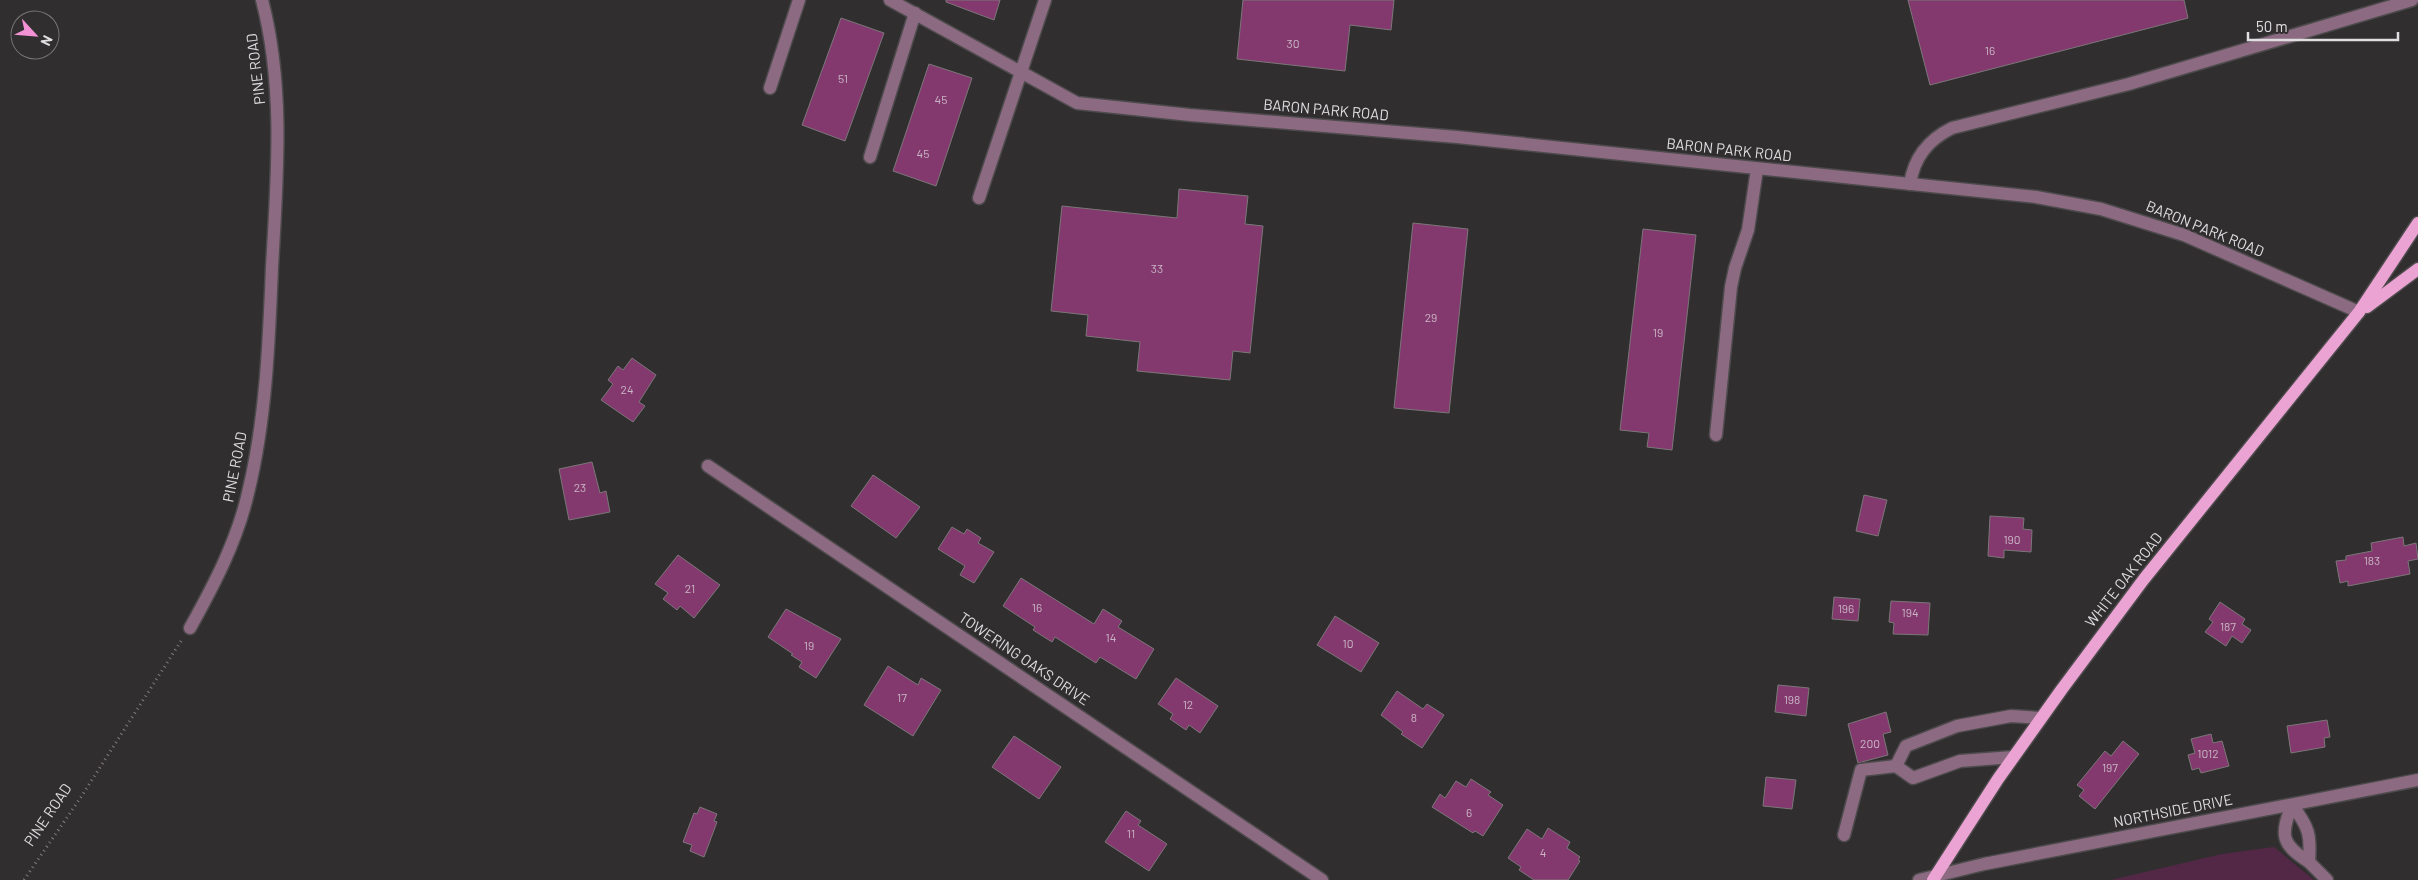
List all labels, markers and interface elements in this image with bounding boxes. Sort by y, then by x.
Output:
north arrow [10,10,60,60]
scale bar [2248,10,2398,42]
text: 50 m [2256,17,2288,35]
street label: PINE ROAD [242,32,268,106]
text: N [37,33,57,49]
house number: 30 [1287,36,1299,50]
house number: 16 [1985,43,1995,57]
house number: 51 [838,71,848,85]
house number: 45 [935,92,947,106]
street label: BARON PARK ROAD [1263,95,1389,123]
street label: BARON PARK ROAD [1666,133,1793,165]
house number: 45 [917,146,929,160]
street label: BARON PARK ROAD [2144,196,2267,260]
house number: 33 [1151,261,1163,275]
house number: 29 [1425,310,1437,324]
house number: 19 [1653,325,1663,339]
house number: 24 [620,382,634,396]
street label: PINE ROAD [218,430,250,504]
house number: 23 [574,480,586,494]
street label: WHITE OAK ROAD [2081,529,2166,630]
house number: 190 [2003,532,2021,546]
house number: 183 [2364,553,2380,567]
house number: 21 [685,581,695,595]
house number: 16 [1032,600,1042,614]
house number: 196 [1838,601,1854,615]
house number: 194 [1901,605,1919,619]
street label: TOWERING OAKS DRIVE [956,608,1093,709]
house number: 187 [2220,619,2236,633]
house number: 14 [1106,630,1116,644]
house number: 10 [1343,636,1353,650]
house number: 19 [804,638,814,652]
house number: 17 [897,690,907,704]
house number: 198 [1784,692,1800,706]
house number: 12 [1183,697,1193,711]
house number: 8 [1411,710,1417,724]
house number: 200 [1860,736,1880,750]
house number: 1012 [2197,746,2219,760]
house number: 197 [2102,760,2118,774]
street label: PINE ROAD [20,780,75,849]
street label: NORTHSIDE DRIVE [2112,790,2234,830]
house number: 6 [1466,805,1472,819]
house number: 11 [1127,826,1135,840]
house number: 4 [1540,845,1546,859]

